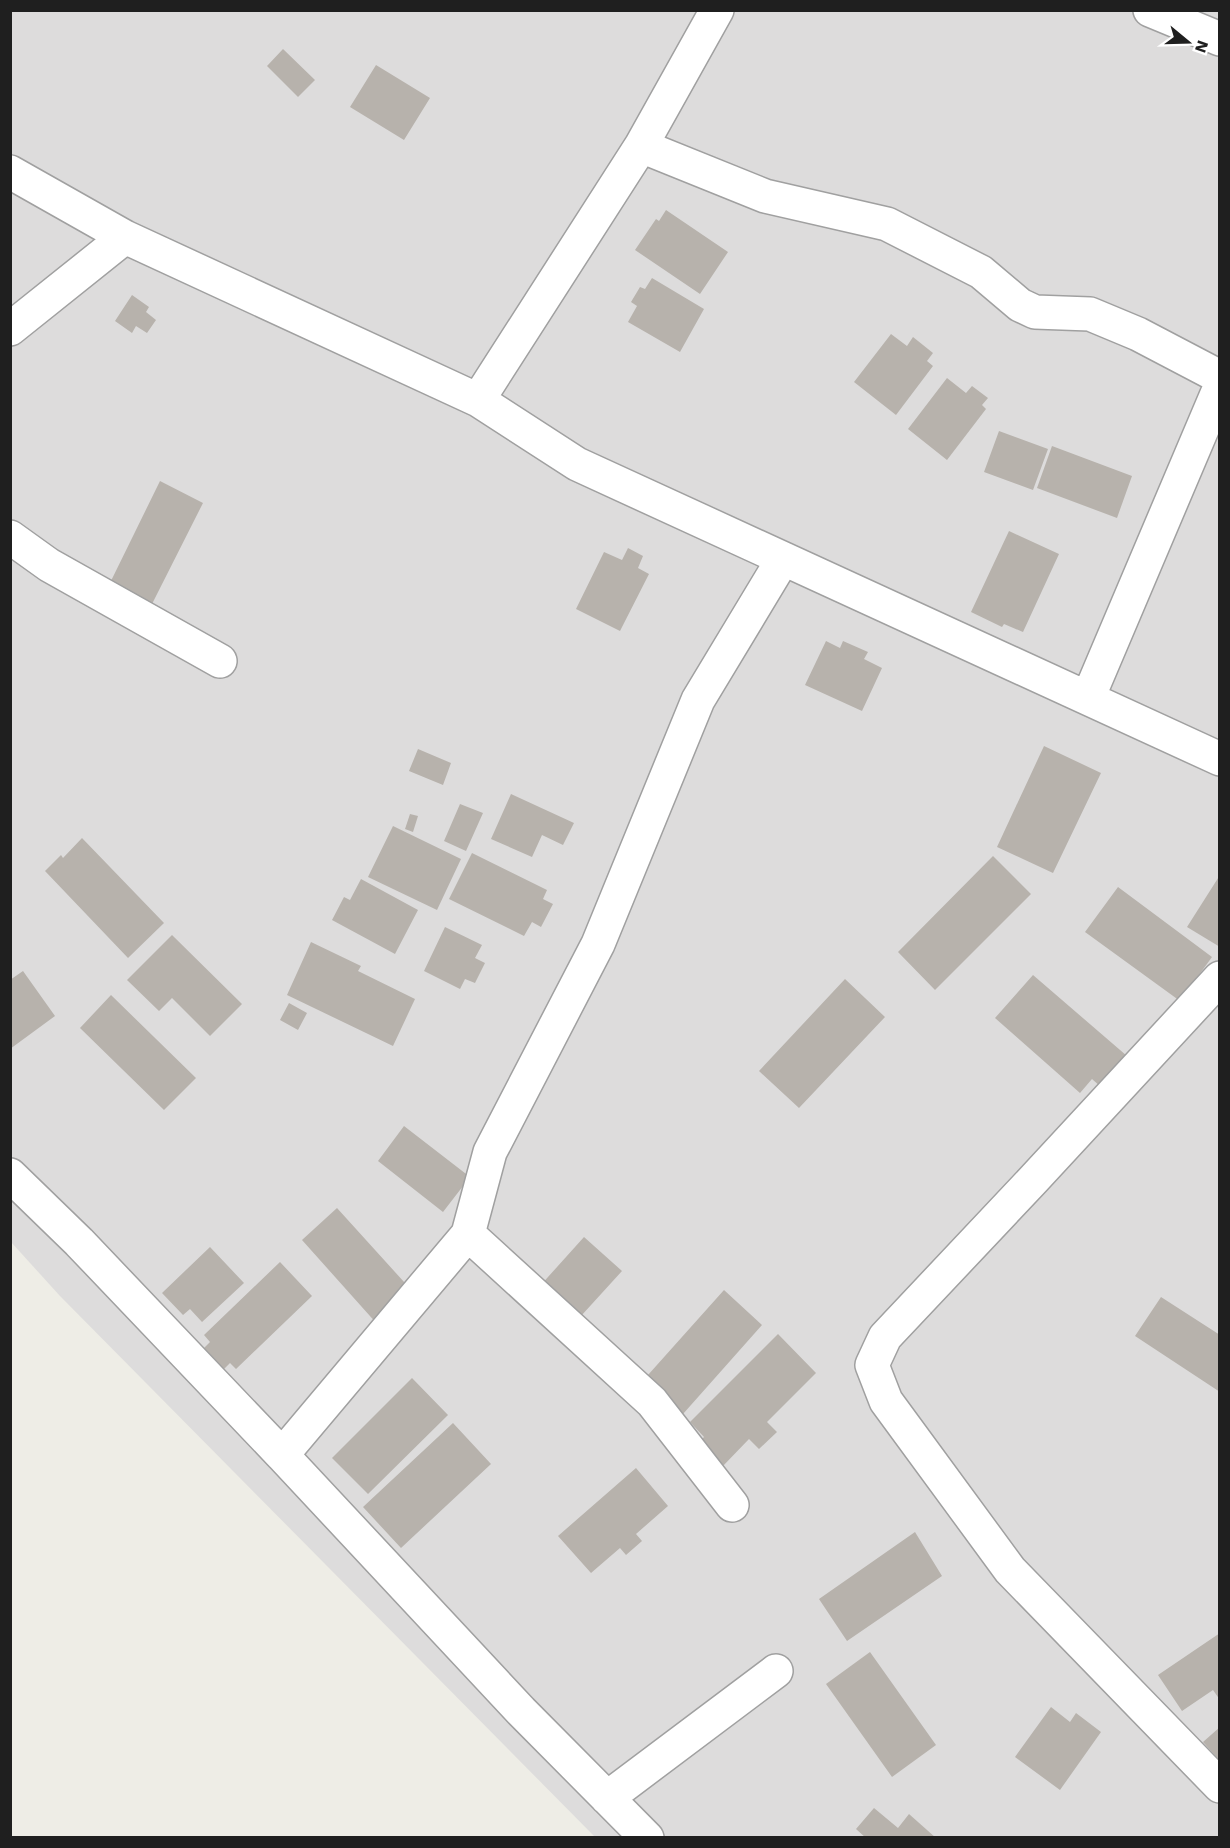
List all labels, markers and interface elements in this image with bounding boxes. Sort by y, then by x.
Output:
north arrow [1158,12,1218,72]
text: N [1191,38,1213,55]

